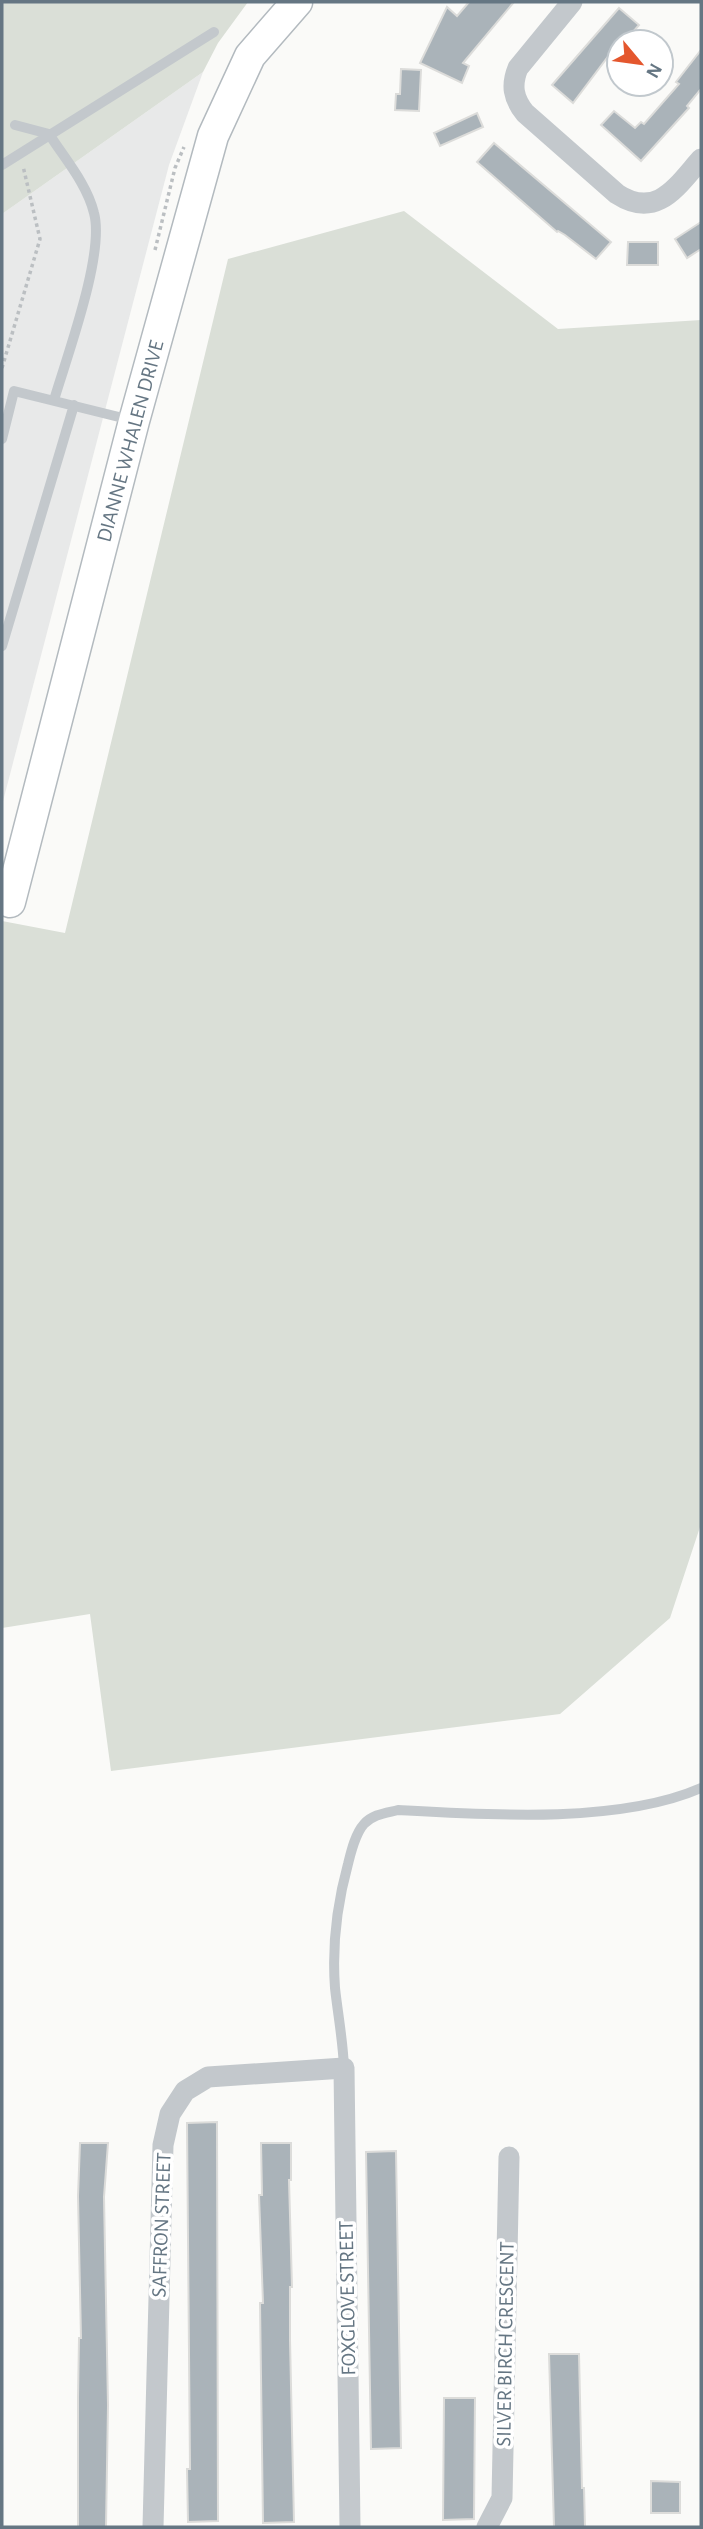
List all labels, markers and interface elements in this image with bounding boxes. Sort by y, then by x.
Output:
north arrow [605,28,675,98]
text: N [642,60,665,81]
street label: DIANNE WHALEN DRIVE [93,338,168,544]
street label: SAFFRON STREET [148,2152,175,2298]
street label: FOXGLOVE STREET [336,2220,359,2376]
street label: SILVER BIRCH CRESCENT [493,2241,518,2447]

